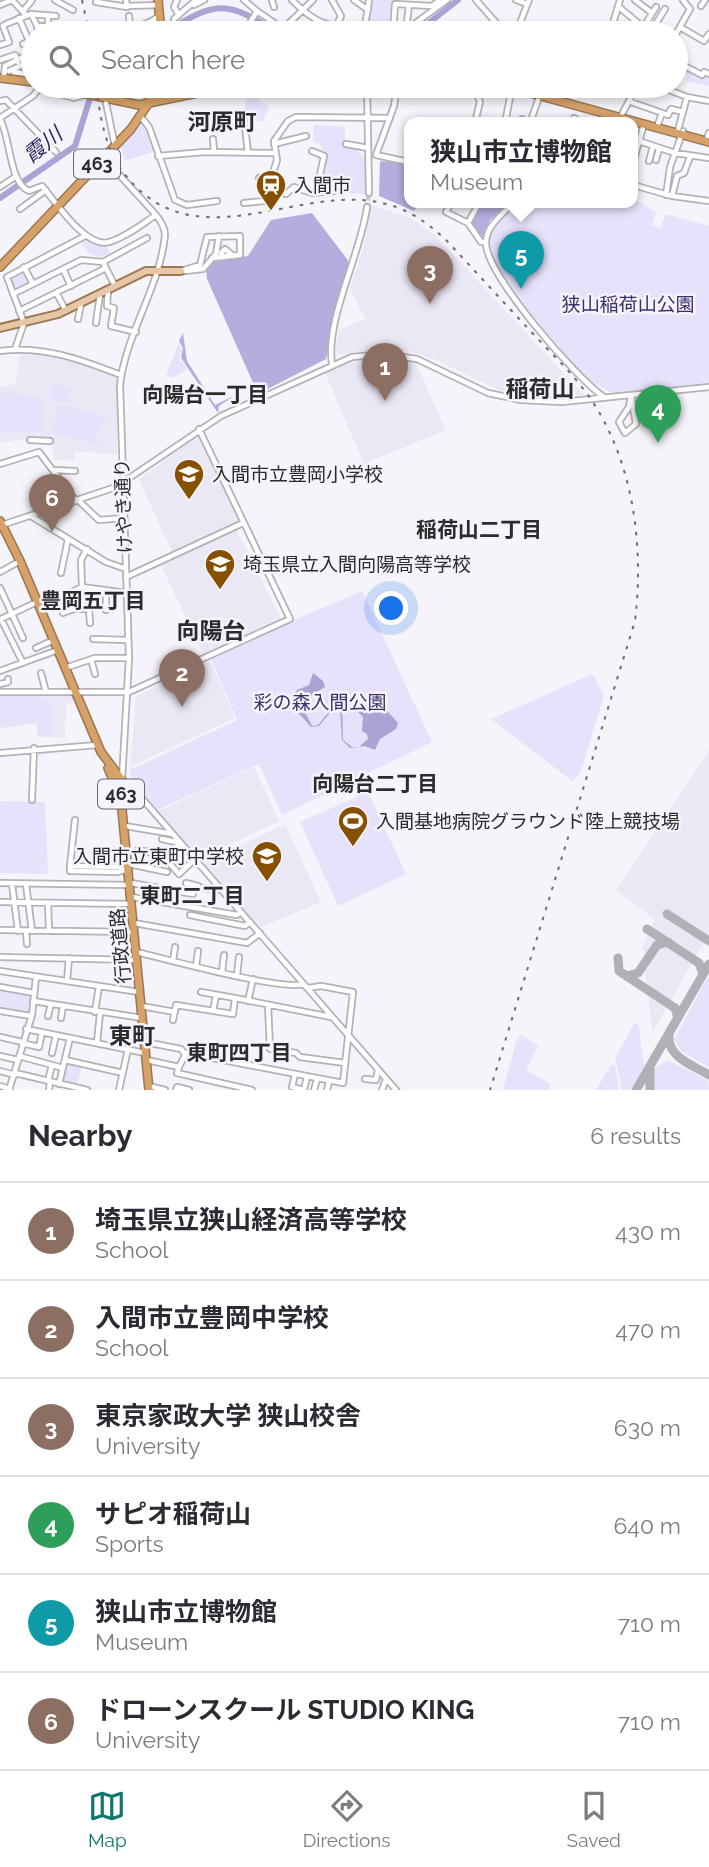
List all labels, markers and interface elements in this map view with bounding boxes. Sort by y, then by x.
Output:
search box [21,21,688,98]
icon: search [45,41,83,79]
text: Search here [101,45,245,75]
district label: 河原町 [188,108,257,135]
popup [404,117,638,208]
water label: 霞川 [18,120,68,168]
text: 狭山市立博物館 [430,137,612,167]
road number: 463 [74,149,120,178]
station icon: 入間市 [254,168,288,212]
text: Museum [430,168,523,195]
place label: 入間市 [294,174,351,196]
pin: 5 [498,231,544,289]
pin: 3 [407,246,453,304]
park label: 狭山稲荷山公園 [561,293,695,315]
pin: 1 [362,343,408,401]
district label: 稲荷山 [506,375,575,402]
district label: 向陽台一丁目 [142,382,268,407]
pin: 4 [635,385,681,443]
school or university icon: 入間市立豊岡小学校 [172,457,206,501]
street label: けやき通り [110,458,136,554]
place label: 入間市立豊岡小学校 [212,463,383,485]
pin: 6 [29,474,75,532]
district label: 稲荷山二丁目 [416,517,542,542]
school or university icon: 埼玉県立入間向陽高等学校 [203,547,237,591]
place label: 埼玉県立入間向陽高等学校 [243,553,471,575]
district label: 豊岡五丁目 [41,588,146,613]
your location [374,591,408,625]
district label: 向陽台 [177,617,246,644]
pin: 2 [159,649,205,707]
park label: 彩の森入間公園 [253,691,387,713]
district label: 向陽台二丁目 [312,771,438,796]
road number: 463 [98,780,144,808]
sports icon: 入間基地病院グラウンド陸上競技場 [336,804,370,848]
place label: 入間基地病院グラウンド陸上競技場 [376,810,680,832]
school or university icon: 入間市立東町中学校 [250,839,284,883]
place label: 入間市立東町中学校 [73,845,244,867]
district label: 東町二丁目 [140,883,245,908]
street label: 行政道路 [106,907,134,985]
district label: 東町 [109,1022,155,1049]
district label: 東町四丁目 [187,1040,292,1065]
text: Nearby [28,1118,132,1153]
text: 6 results [590,1122,681,1149]
text: 埼玉県立狭山経済高等学校 [95,1205,407,1235]
text: 1 [45,1218,57,1245]
text: 430 m [615,1218,681,1245]
text: School [95,1236,169,1263]
text: 入間市立豊岡中学校 [95,1303,329,1333]
text: 2 [45,1316,57,1343]
text: 470 m [615,1316,681,1343]
text: School [95,1334,169,1361]
text: 東京家政大学 狭山校舎 [95,1401,361,1431]
text: 3 [45,1414,57,1441]
text: 630 m [614,1414,681,1441]
text: University [95,1432,200,1459]
text: サピオ稲荷山 [95,1499,251,1529]
text: 4 [44,1512,58,1539]
text: 640 m [613,1512,681,1539]
text: Sports [95,1530,164,1557]
text: 狭山市立博物館 [95,1597,277,1627]
text: 5 [45,1610,57,1637]
text: 710 m [618,1610,681,1637]
text: Museum [95,1628,188,1655]
text: ドローンスクール STUDIO KING [95,1695,474,1725]
text: 6 [44,1708,58,1735]
text: 710 m [618,1708,681,1735]
text: University [95,1726,200,1753]
tab: Map [88,1787,127,1851]
tab: Directions [303,1787,391,1851]
tab: Saved [567,1787,621,1851]

